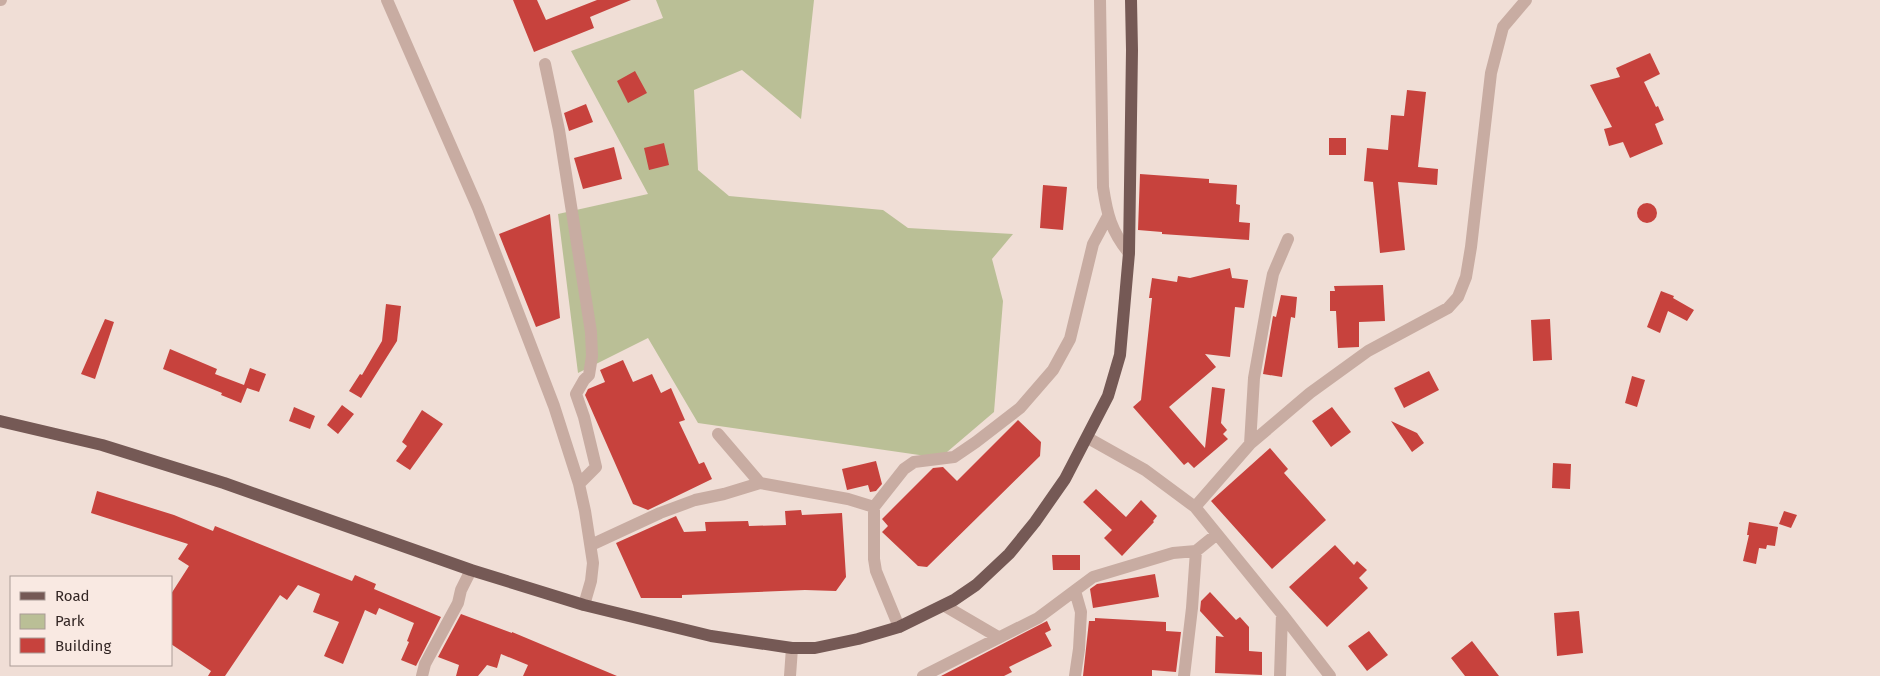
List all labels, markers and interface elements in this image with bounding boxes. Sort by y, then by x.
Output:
legend [10,576,172,666]
text: Road [55,587,90,605]
text: Park [55,612,85,630]
text: Building [55,637,111,655]

